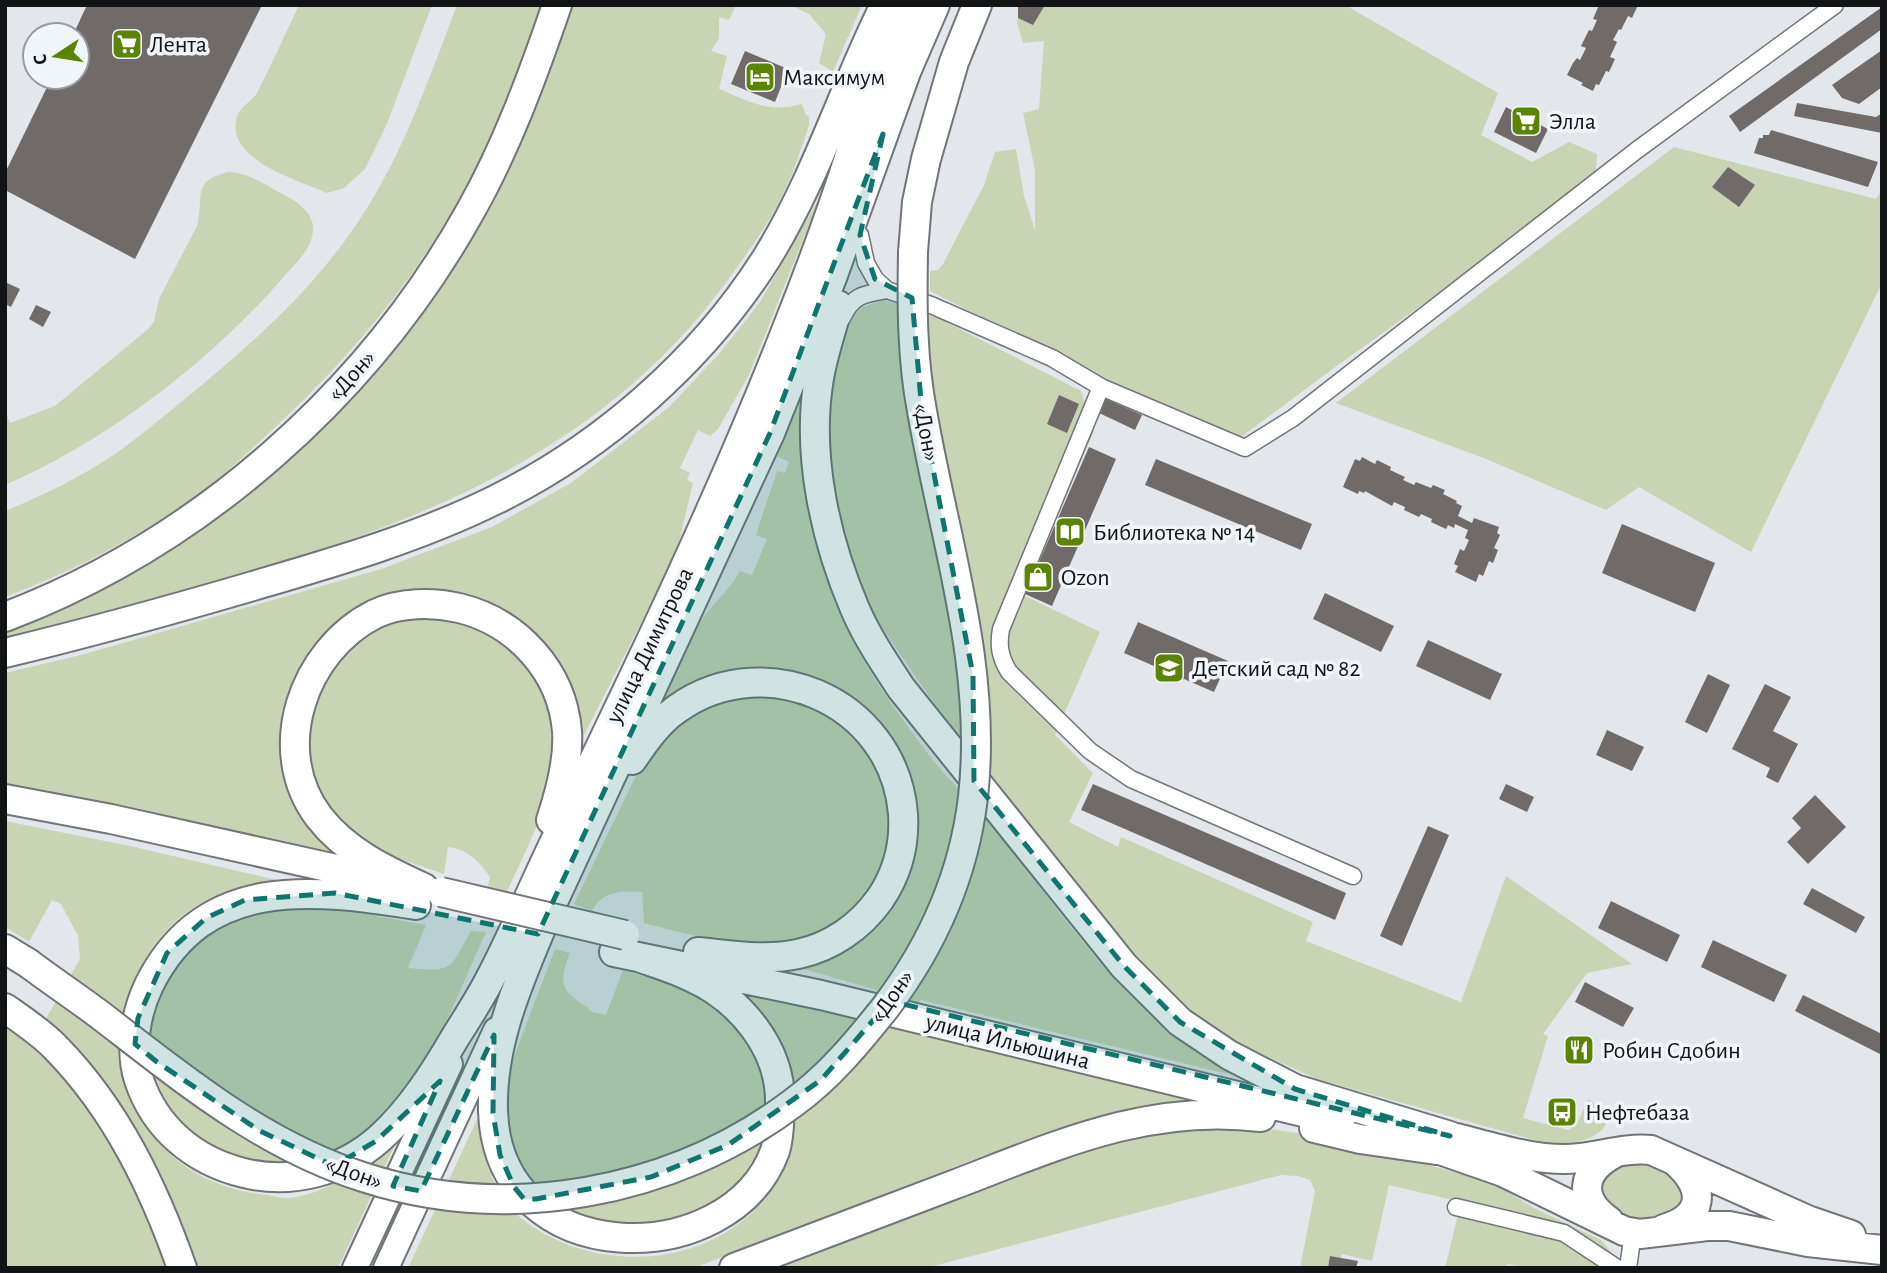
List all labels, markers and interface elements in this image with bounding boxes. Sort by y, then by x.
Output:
north arrow [21,21,91,91]
supermarket icon: Лента [110,27,144,61]
place label: Лента [150,33,207,57]
text: С [30,52,51,66]
hotel icon: Максимум [743,60,777,94]
place label: Максимум [783,66,885,90]
supermarket icon: Элла [1509,104,1543,138]
place label: Элла [1549,110,1596,134]
street label: «Дон» [323,346,380,406]
street label: «Дон» [909,401,943,463]
library icon: Библиотека № 14 [1053,515,1087,549]
place label: Библиотека № 14 [1093,521,1255,545]
shop icon: Ozon [1021,560,1055,594]
street label: улица Димитрова [601,564,698,728]
place label: Ozon [1061,566,1110,590]
school or university icon: Детский сад № 82 [1152,651,1186,685]
place label: Детский сад № 82 [1192,657,1360,681]
street label: «Дон» [865,966,919,1028]
street label: улица Ильюшина [922,1010,1092,1074]
restaurant icon: Робин Сдобин [1562,1033,1596,1067]
place label: Робин Сдобин [1602,1039,1741,1063]
bus stop icon: Нефтебаза [1545,1095,1579,1129]
place label: Нефтебаза [1585,1101,1690,1125]
street label: «Дон» [322,1152,385,1194]

